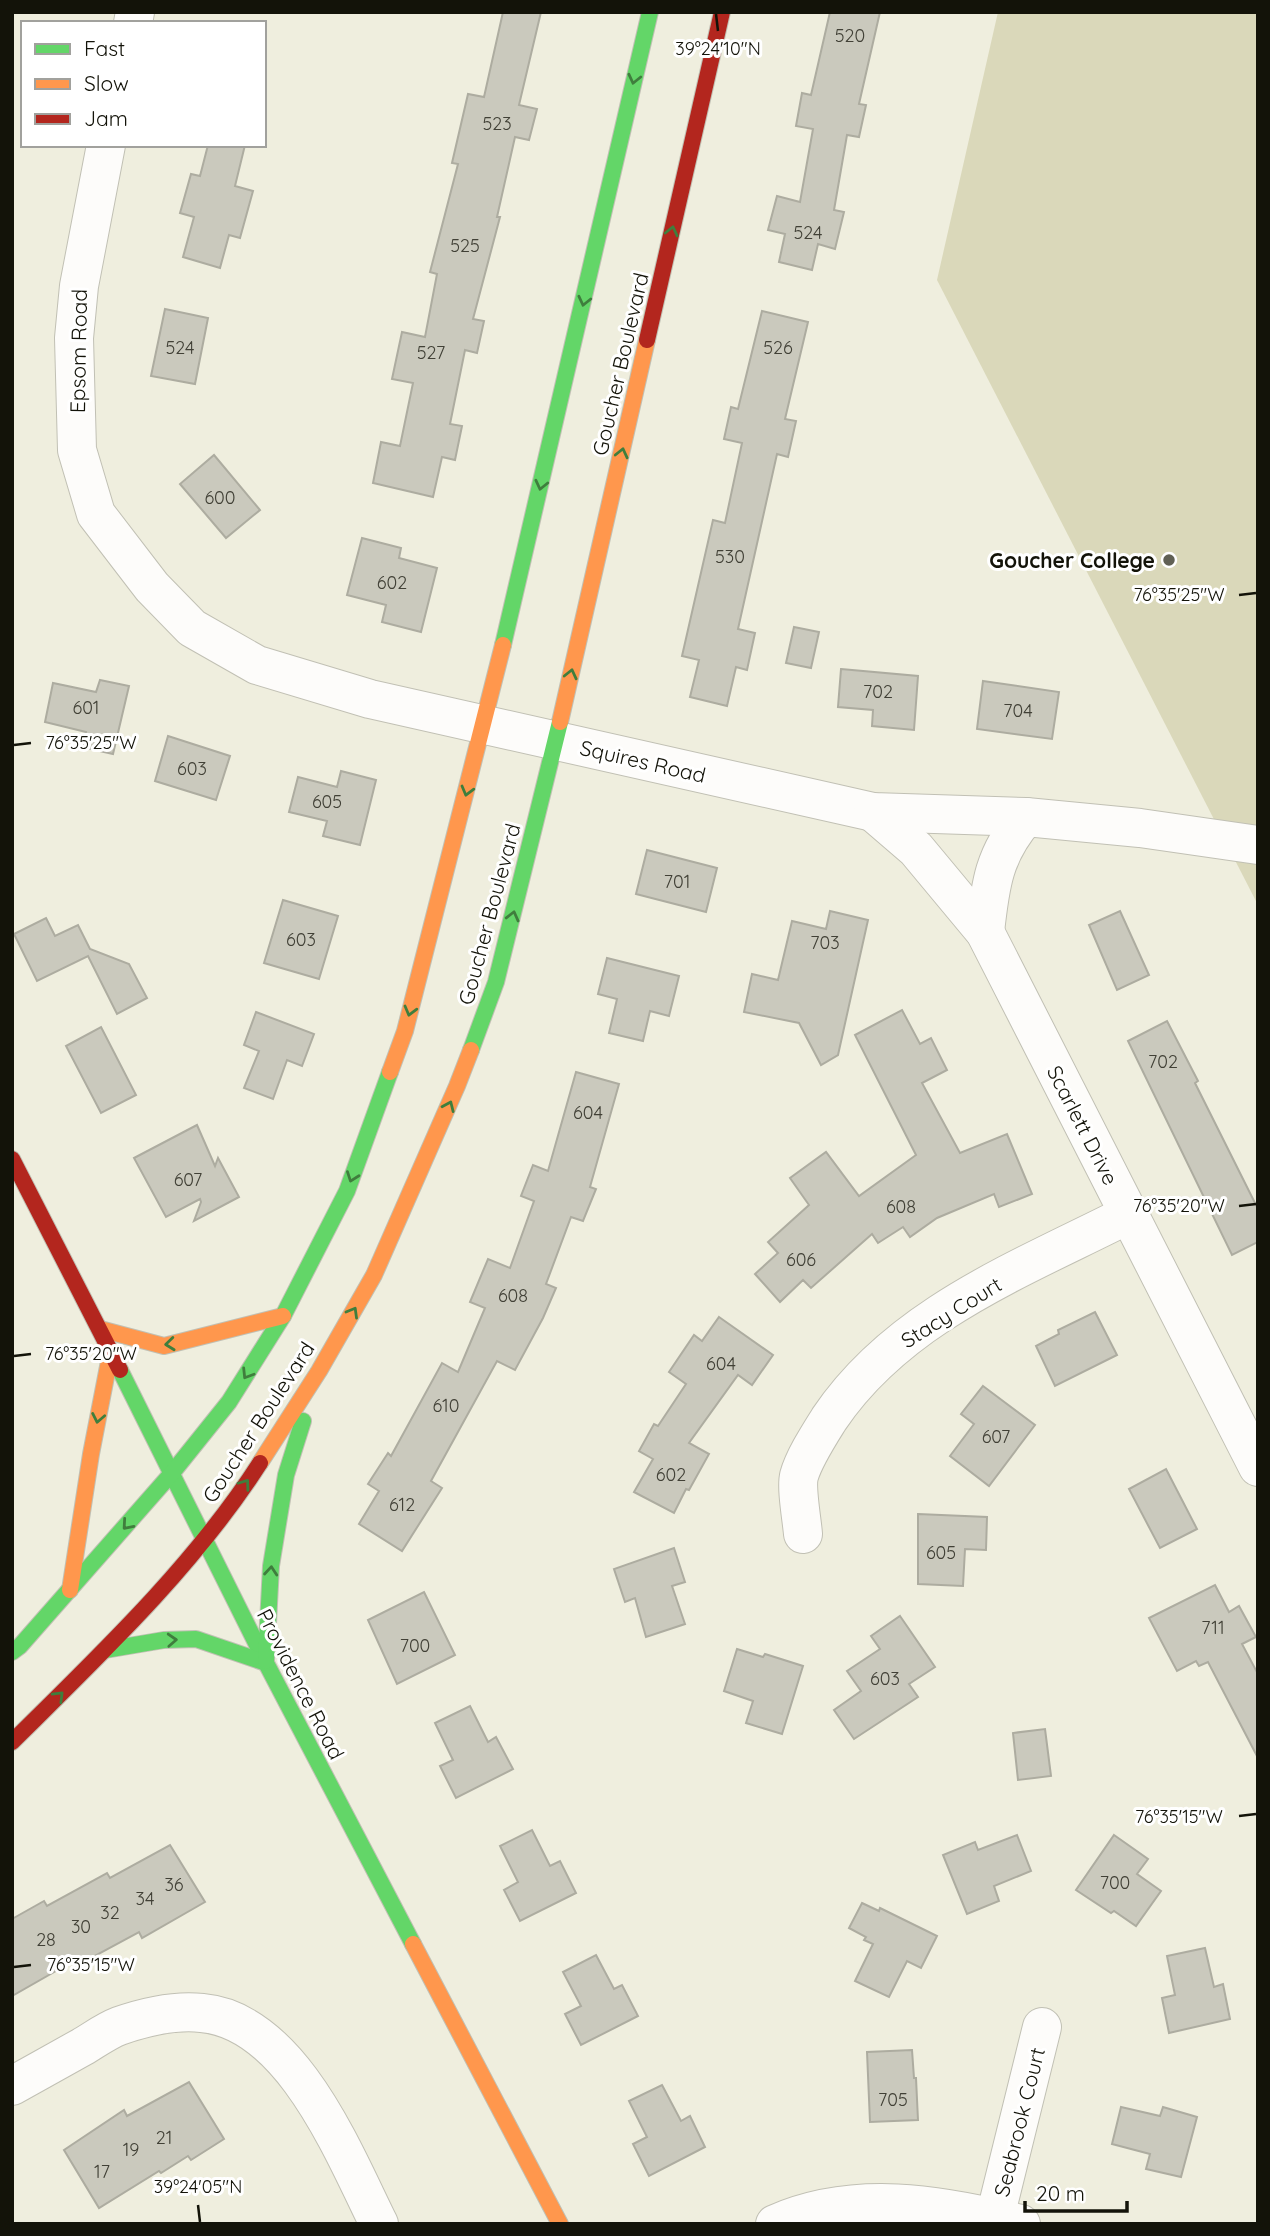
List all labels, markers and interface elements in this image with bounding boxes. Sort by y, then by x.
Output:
legend [21,21,266,147]
house number: 520 [835,24,865,47]
text: Fast [84,35,125,61]
text: 39°24'10"N [675,37,761,60]
text: Slow [84,70,129,96]
one-way arrow [628,73,643,85]
text: Jam [84,105,128,131]
house number: 523 [482,112,512,135]
house number: 524 [794,221,823,244]
one-way arrow [664,225,679,237]
house number: 525 [450,234,480,257]
street label: Goucher Boulevard [586,270,654,458]
street label: Epsom Road [64,289,92,413]
one-way arrow [577,295,592,307]
house number: 524 [166,336,195,359]
house number: 526 [763,336,793,359]
house number: 527 [417,341,445,364]
one-way arrow [613,447,628,459]
one-way arrow [535,479,549,491]
house number: 600 [204,486,236,509]
house number: 530 [715,545,745,568]
place label: Goucher College [989,547,1155,573]
marker: Goucher College [1161,552,1177,568]
house number: 602 [377,571,407,594]
text: 76°35'25"W [1133,583,1225,606]
one-way arrow [563,669,578,681]
house number: 702 [863,680,893,703]
house number: 601 [72,696,100,719]
house number: 704 [1003,699,1033,722]
text: 76°35'25"W [45,731,137,754]
street label: Squires Road [578,734,708,788]
house number: 603 [177,757,207,780]
one-way arrow [461,785,475,797]
house number: 605 [312,790,342,813]
street label: Goucher Boulevard [452,821,526,1007]
house number: 701 [664,870,690,893]
one-way arrow [505,910,519,922]
house number: 603 [286,928,316,951]
house number: 703 [810,931,840,954]
one-way arrow [403,1005,418,1017]
house number: 702 [1148,1050,1178,1073]
street label: Scarlett Drive [1042,1061,1124,1189]
one-way arrow [441,1100,455,1113]
house number: 604 [573,1101,603,1124]
house number: 607 [174,1168,202,1191]
one-way arrow [346,1170,360,1182]
text: 76°35'20"W [1133,1194,1225,1217]
house number: 608 [886,1195,916,1218]
house number: 606 [786,1248,816,1271]
street label: Stacy Court [896,1271,1006,1353]
house number: 608 [498,1284,528,1307]
one-way arrow [345,1306,358,1319]
one-way arrow [164,1336,176,1351]
street label: Goucher Boulevard [196,1337,320,1507]
text: 76°35'20"W [45,1342,137,1365]
house number: 604 [706,1352,736,1375]
one-way arrow [242,1366,255,1379]
house number: 610 [433,1394,459,1417]
one-way arrow [91,1412,106,1424]
house number: 607 [982,1425,1010,1448]
house number: 602 [656,1463,686,1486]
one-way arrow [237,1479,250,1492]
house number: 612 [389,1493,415,1516]
one-way arrow [123,1516,135,1529]
house number: 605 [926,1541,956,1564]
one-way arrow [263,1565,278,1576]
street label: Providence Road [252,1604,350,1764]
house number: 711 [1201,1616,1225,1639]
one-way arrow [167,1632,178,1647]
house number: 700 [400,1634,430,1657]
house number: 603 [870,1667,900,1690]
one-way arrow [50,1691,63,1704]
text: 76°35'15"W [1135,1805,1223,1828]
house number: 700 [1100,1871,1130,1894]
house number: 36 [164,1873,184,1896]
house number: 34 [136,1887,154,1910]
house number: 32 [100,1901,120,1924]
house number: 30 [71,1915,91,1938]
house number: 28 [36,1928,56,1951]
text: 76°35'15"W [47,1953,135,1976]
street label: Seabrook Court [988,2045,1050,2199]
house number: 705 [878,2088,908,2111]
house number: 21 [156,2126,172,2149]
house number: 19 [123,2138,139,2161]
house number: 17 [94,2160,110,2183]
scale bar [1025,2170,1126,2214]
text: 39°24'05"N [154,2175,242,2198]
text: 20 m [1036,2180,1085,2206]

